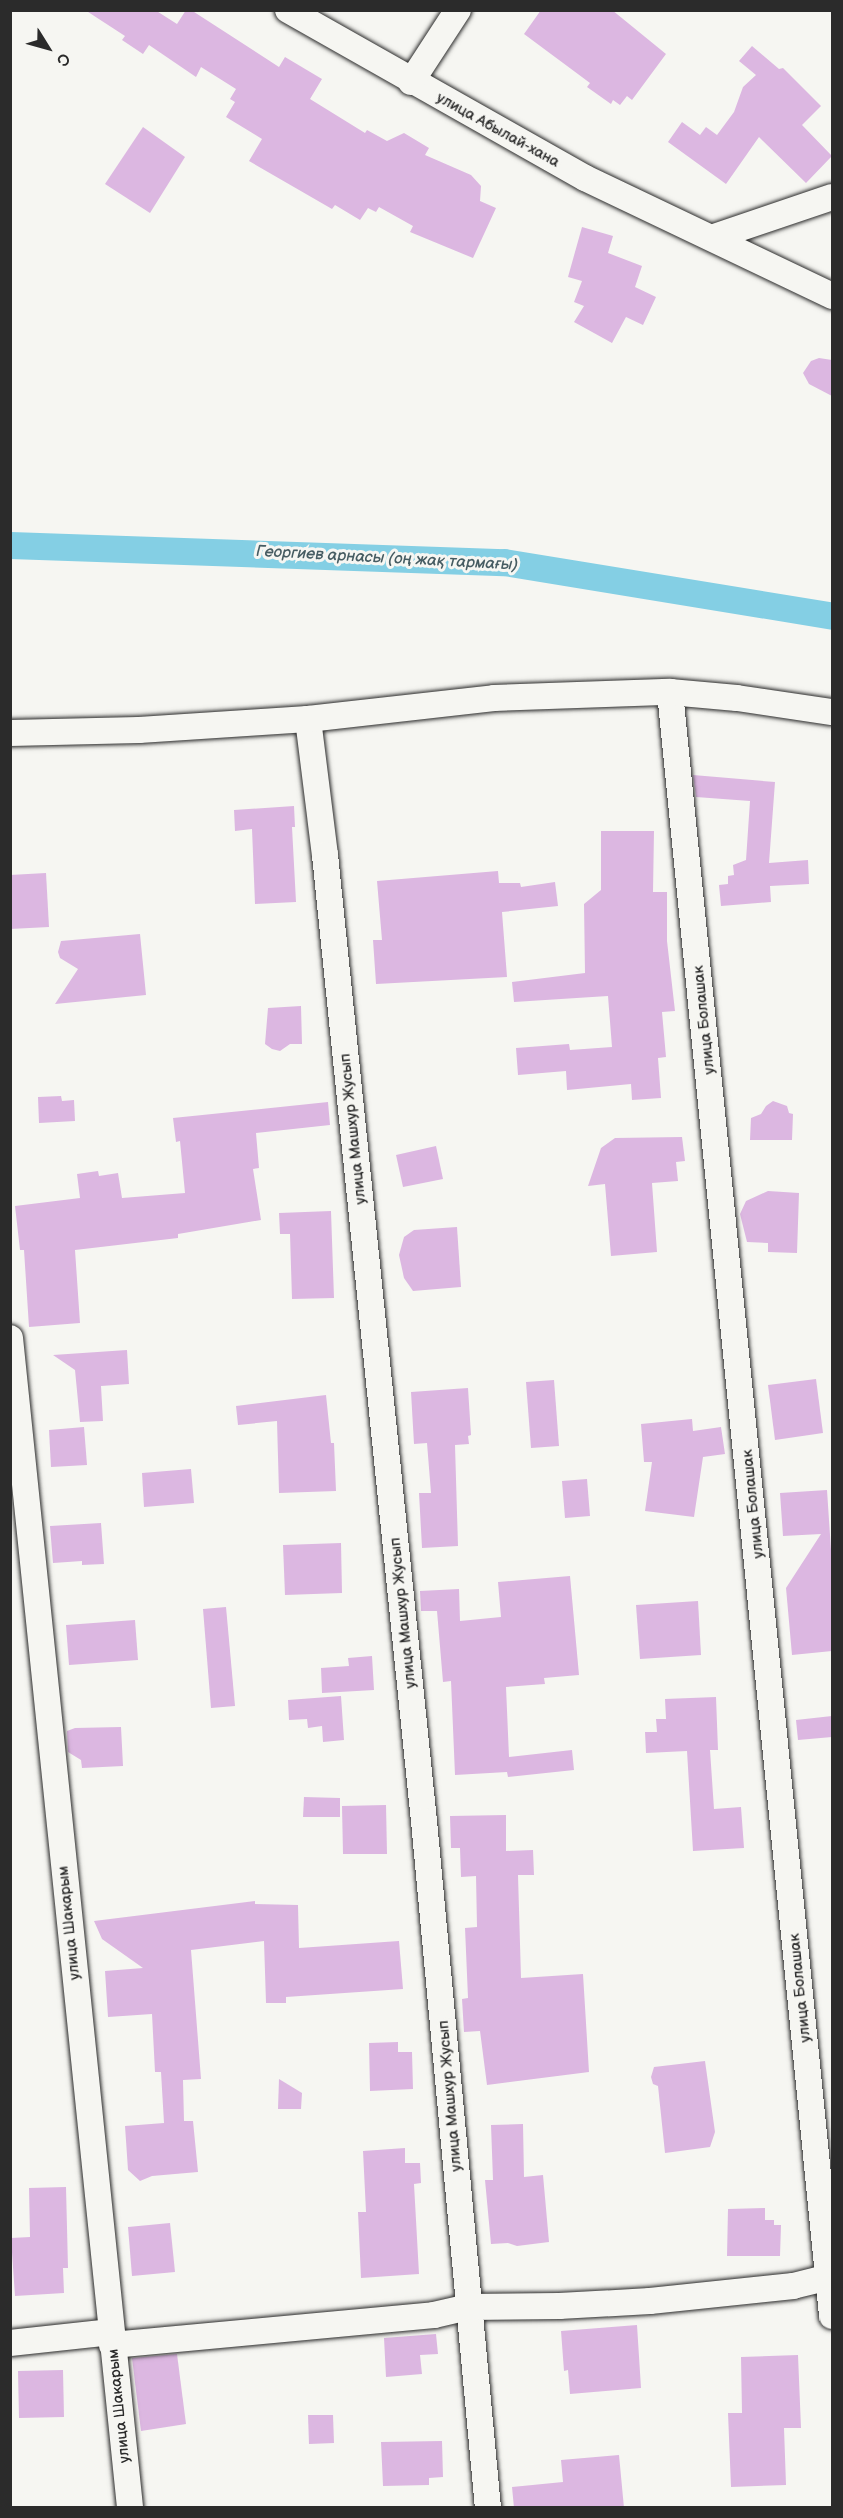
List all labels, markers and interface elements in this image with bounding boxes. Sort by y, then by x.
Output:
north arrow [18,18,78,78]
text: С [52,49,74,69]
street label: улица Абылай-хана [433,89,563,171]
water label: Георгиев арнасы (оң жақ тармағы) [256,543,518,575]
street label: улица Болашак [689,965,719,1075]
street label: улица Машхур Жусып [336,1053,370,1205]
street label: улица Болашак [738,1449,768,1559]
street label: улица Машхур Жусып [386,1537,420,1689]
street label: улица Шакарым [54,1865,84,1981]
street label: улица Болашак [785,1933,815,2043]
street label: улица Машхур Жусып [434,2020,466,2172]
street label: улица Шакарым [104,2348,134,2464]

